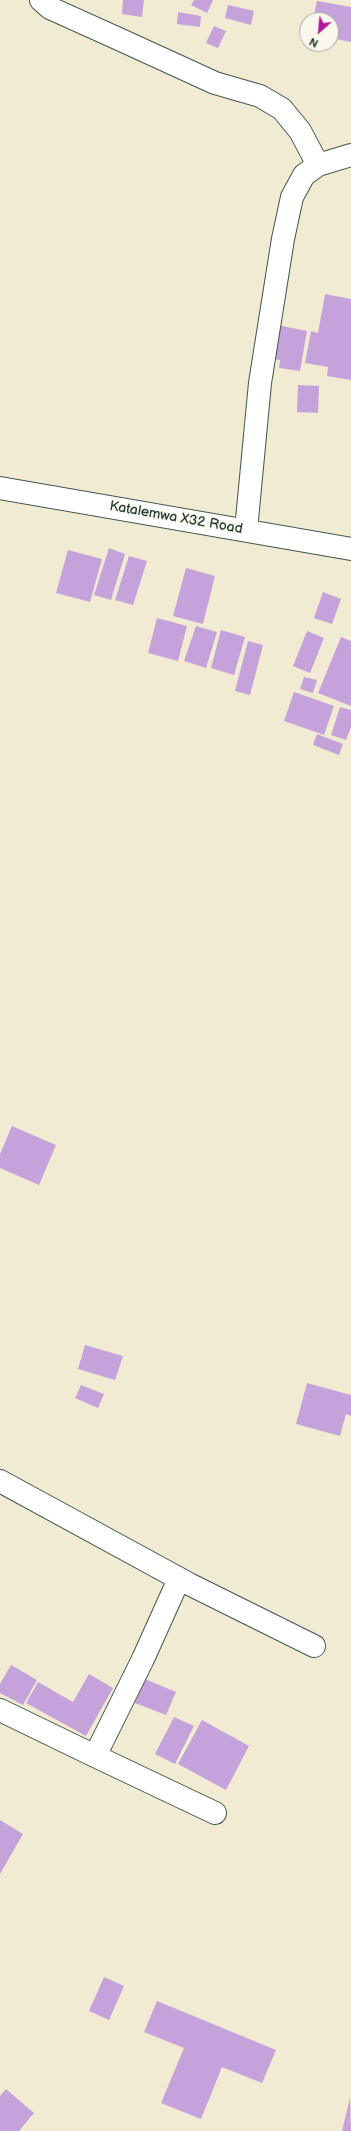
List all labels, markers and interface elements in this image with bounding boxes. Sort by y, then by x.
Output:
north arrow [299,12,339,52]
text: N [307,35,320,50]
street label: Katalemwa X32 Road [108,498,244,538]

